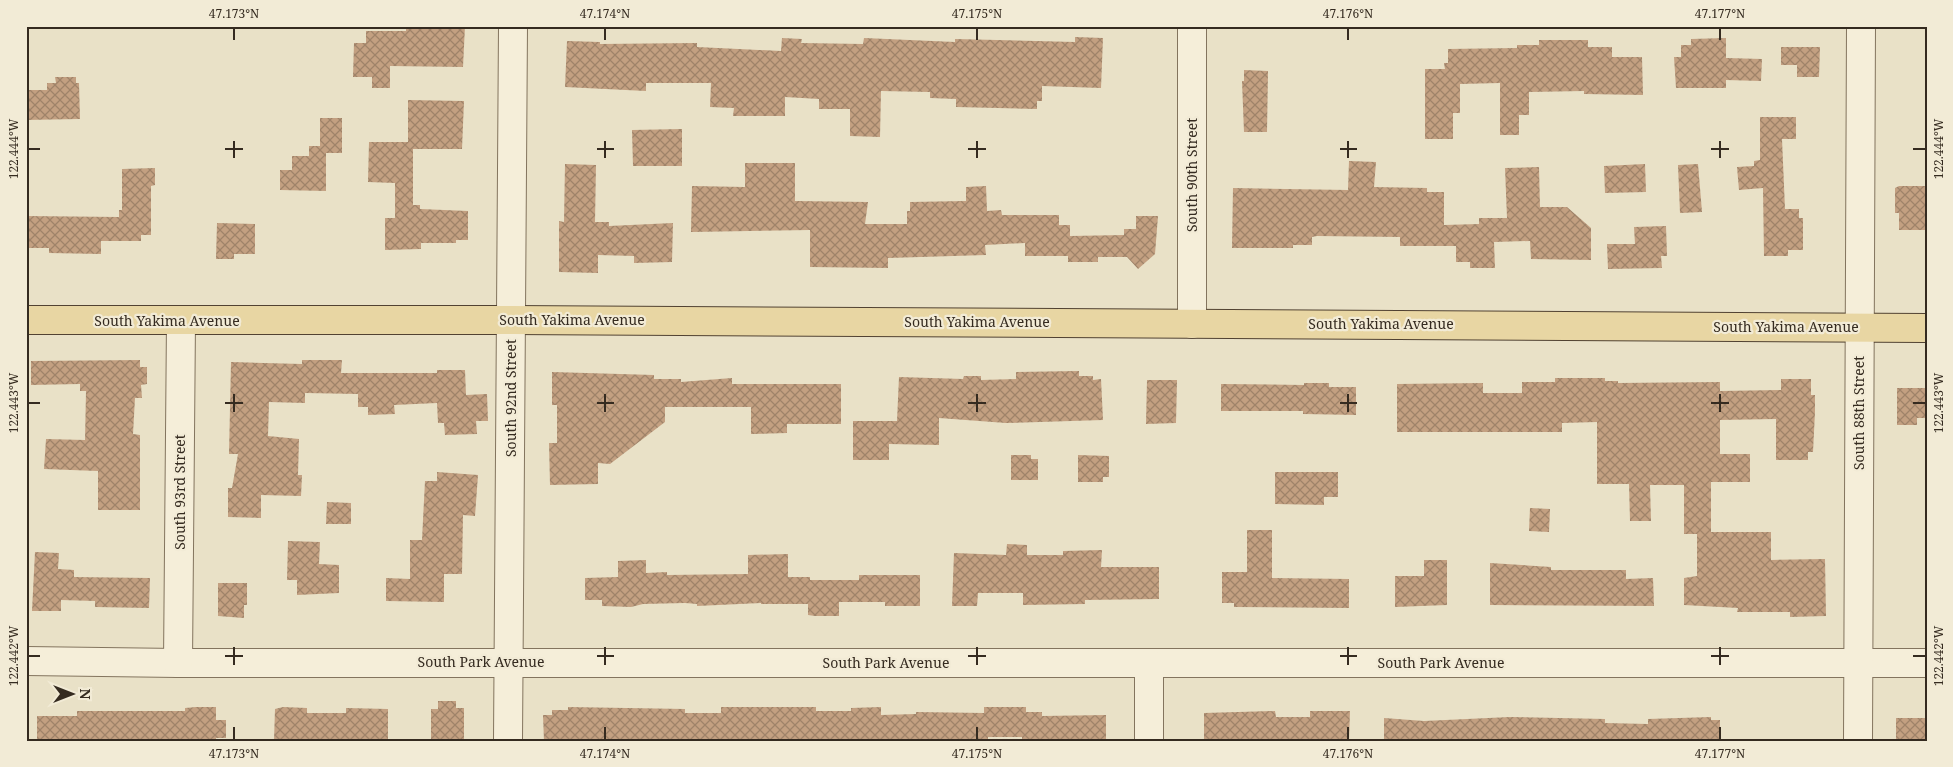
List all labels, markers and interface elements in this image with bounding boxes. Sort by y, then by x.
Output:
text: 47.173°N [209,5,259,22]
text: 47.174°N [580,5,630,22]
text: 47.175°N [952,5,1002,22]
text: 47.176°N [1323,5,1373,22]
text: 47.177°N [1695,5,1745,22]
text: 122.444°W [5,118,22,179]
street label: South 90th Street [1182,118,1201,232]
text: 122.444°W [1930,118,1947,179]
street label: South Yakima Avenue [499,310,645,329]
street label: South Yakima Avenue [94,311,240,330]
street label: South Yakima Avenue [904,312,1050,331]
street label: South Yakima Avenue [1308,314,1454,333]
street label: South Yakima Avenue [1713,317,1859,336]
street label: South 92nd Street [501,339,520,457]
street label: South 88th Street [1849,356,1868,470]
text: 122.443°W [5,372,22,433]
text: 122.443°W [1930,372,1947,433]
street label: South 93rd Street [170,434,189,550]
text: 122.442°W [5,625,22,686]
text: 122.442°W [1930,625,1947,686]
street label: South Park Avenue [418,652,544,671]
street label: South Park Avenue [823,653,949,672]
street label: South Park Avenue [1378,653,1504,672]
north arrow [48,670,98,720]
text: N [76,688,95,700]
text: 47.173°N [209,745,259,762]
text: 47.174°N [580,745,630,762]
text: 47.175°N [952,745,1002,762]
text: 47.176°N [1323,745,1373,762]
text: 47.177°N [1695,745,1745,762]

